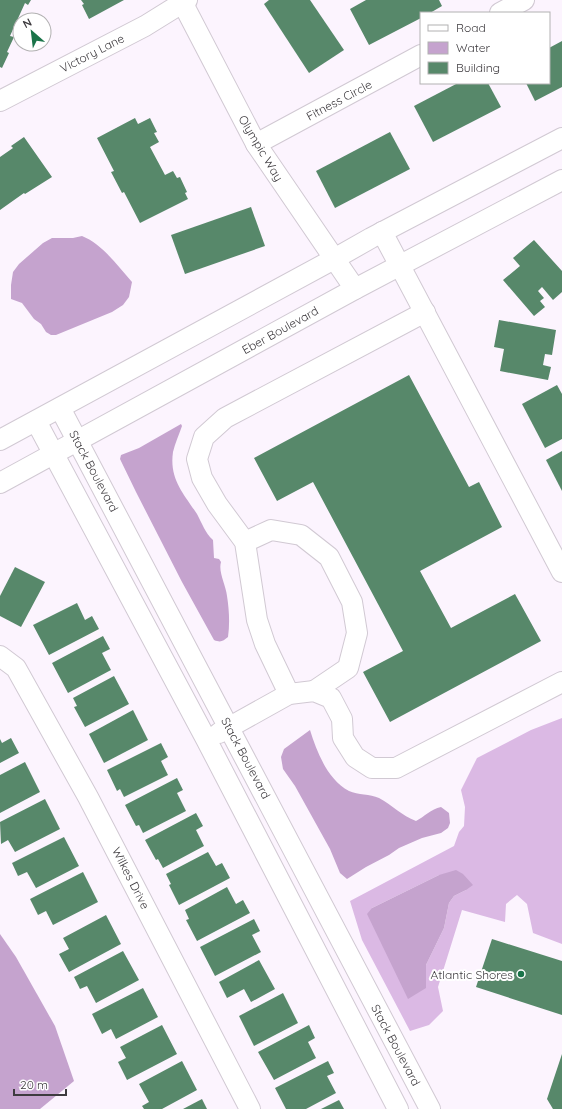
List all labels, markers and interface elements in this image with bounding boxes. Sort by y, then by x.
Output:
north arrow [12,12,52,52]
legend [420,12,550,84]
text: N [20,15,34,31]
text: Road [456,20,486,35]
street label: Victory Lane [57,30,127,76]
text: Water [456,40,491,55]
text: Building [456,60,500,75]
street label: Fitness Circle [304,76,375,124]
street label: Olympic Way [235,112,287,184]
street label: Eber Boulevard [239,303,321,357]
street label: Stack Boulevard [66,428,122,514]
street label: Stack Boulevard [218,715,274,801]
street label: Wilkes Drive [109,844,153,912]
place label: Atlantic Shores [431,967,513,982]
marker: Atlantic Shores [516,969,526,979]
street label: Stack Boulevard [368,1002,424,1088]
scale bar [14,1071,66,1097]
text: 20 m [20,1077,48,1092]

